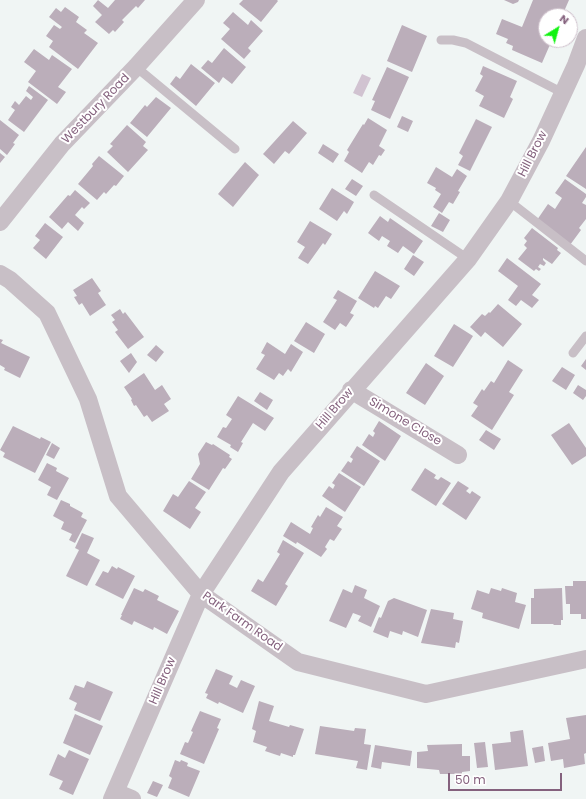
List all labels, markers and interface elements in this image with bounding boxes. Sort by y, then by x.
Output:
north arrow [538,8,578,48]
text: N [556,10,573,28]
street label: Westbury Road [59,71,133,147]
street label: Hill Brow [515,129,551,179]
street label: Hill Brow [313,386,357,432]
street label: Simone Close [366,395,444,449]
street label: Park Farm Road [199,589,285,655]
street label: Hill Brow [147,655,179,707]
scale bar [450,765,564,791]
text: 50 m [455,771,486,788]

